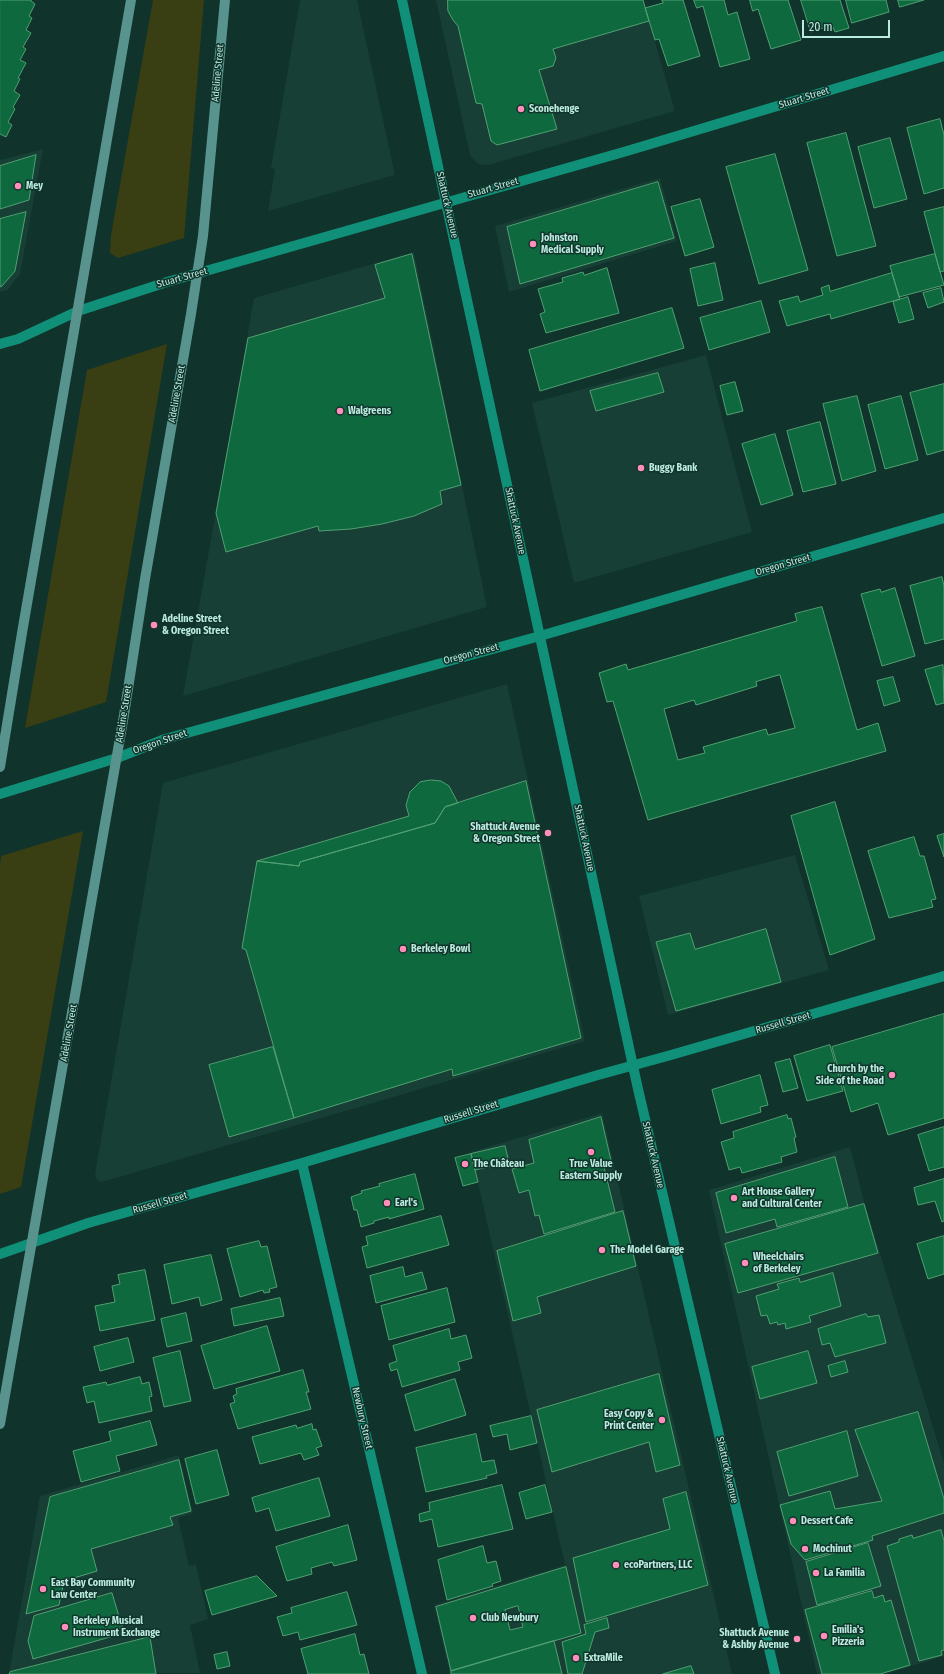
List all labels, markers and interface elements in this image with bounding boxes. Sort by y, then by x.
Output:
scale bar [804,12,892,38]
text: 20 m [809,20,833,34]
street label: Adeline Street [210,44,226,102]
street label: Stuart Street [777,85,831,111]
place label: Sconehenge [529,103,579,115]
marker: Sconehenge [516,104,526,114]
street label: Shattuck Avenue [433,170,461,240]
street label: Stuart Street [466,175,520,201]
place label: Mey [26,180,43,192]
marker: Mey [13,181,23,191]
place label: Johnston Medical Supply [541,232,604,256]
marker: Johnston Medical Supply [528,239,538,249]
street label: Stuart Street [155,265,209,291]
street label: Adeline Street [166,364,188,424]
place label: Walgreens [348,405,391,417]
marker: Walgreens [335,406,345,416]
place label: Buggy Bank [649,462,697,474]
marker: Buggy Bank [636,463,646,473]
street label: Shattuck Avenue [502,486,528,556]
street label: Oregon Street [754,551,812,579]
place label: Adeline Street & Oregon Street [162,613,229,636]
marker: Adeline Street & Oregon Street [149,620,159,630]
street label: Oregon Street [442,641,500,667]
street label: Adeline Street [114,684,134,744]
street label: Oregon Street [131,727,189,757]
street label: Shattuck Avenue [571,803,597,873]
place label: Shattuck Avenue & Oregon Street [470,821,540,844]
marker: Shattuck Avenue & Oregon Street [543,828,553,838]
place label: Berkeley Bowl [411,943,470,955]
marker: Berkeley Bowl [398,944,408,954]
street label: Adeline Street [58,1003,80,1063]
street label: Russell Street [754,1009,812,1037]
place label: Church by the Side of the Road [816,1063,884,1086]
marker: Church by the Side of the Road [887,1070,897,1080]
street label: Russell Street [442,1098,500,1126]
street label: Shattuck Avenue [639,1120,667,1190]
marker: True Value Eastern Supply [586,1147,596,1157]
place label: The Château [473,1158,524,1170]
place label: True Value Eastern Supply [560,1158,622,1182]
marker: The Château [460,1159,470,1169]
place label: Art House Gallery and Cultural Center [742,1186,822,1210]
street label: Russell Street [131,1189,189,1217]
marker: Art House Gallery and Cultural Center [729,1193,739,1203]
place label: Earl's [395,1197,417,1209]
marker: Earl's [382,1198,392,1208]
place label: The Model Garage [610,1244,684,1256]
marker: The Model Garage [597,1245,607,1255]
place label: Wheelchairs of Berkeley [753,1251,804,1274]
marker: Wheelchairs of Berkeley [740,1258,750,1268]
street label: Newbury Street [349,1386,375,1450]
place label: Easy Copy & Print Center [604,1408,654,1432]
marker: Easy Copy & Print Center [657,1415,667,1425]
street label: Shattuck Avenue [713,1435,741,1505]
place label: Dessert Cafe [801,1515,853,1527]
marker: Dessert Cafe [788,1516,798,1526]
place label: Mochinut [813,1543,852,1555]
marker: Mochinut [800,1544,810,1554]
place label: ecoPartners, LLC [624,1559,692,1571]
marker: ecoPartners, LLC [611,1560,621,1570]
place label: La Familia [824,1567,865,1579]
marker: La Familia [811,1568,821,1578]
place label: East Bay Community Law Center [51,1577,135,1600]
marker: East Bay Community Law Center [38,1584,48,1594]
place label: Club Newbury [481,1612,539,1624]
marker: Club Newbury [468,1613,478,1623]
place label: Berkeley Musical Instrument Exchange [73,1615,160,1638]
marker: Berkeley Musical Instrument Exchange [60,1622,70,1632]
place label: Emilia's Pizzeria [832,1624,865,1648]
place label: Shattuck Avenue & Ashby Avenue [719,1627,789,1650]
marker: Emilia's Pizzeria [819,1631,829,1641]
marker: Shattuck Avenue & Ashby Avenue [792,1634,802,1644]
place label: ExtraMile [584,1652,623,1664]
marker: ExtraMile [571,1653,581,1663]

